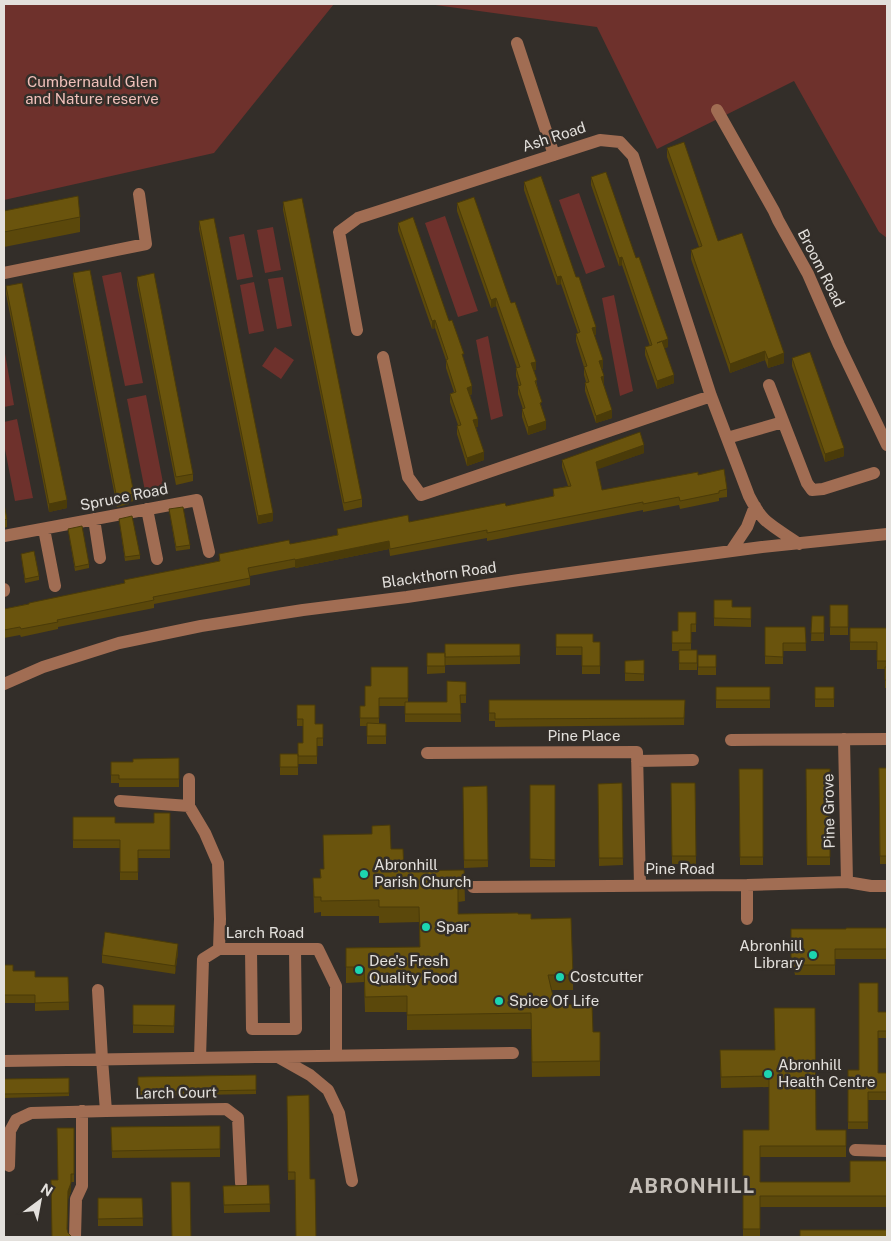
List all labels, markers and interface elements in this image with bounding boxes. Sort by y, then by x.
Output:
park label: Cumbernauld Glen and Nature reserve [25,73,159,107]
street label: Ash Road [520,118,588,155]
street label: Broom Road [795,226,848,309]
street label: Spruce Road [78,480,169,513]
street label: Blackthorn Road [380,558,497,591]
street label: Pine Place [548,727,620,744]
street label: Pine Grove [819,773,838,849]
place label: Abronhill Parish Church [374,856,471,890]
street label: Pine Road [645,860,715,877]
marker: Abronhill Parish Church [358,868,370,880]
place label: Spar [436,918,469,935]
marker: Spar [420,921,432,933]
street label: Larch Road [226,924,304,941]
place label: Abronhill Library [739,937,803,971]
marker: Abronhill Library [807,949,819,961]
place label: Dee's Fresh Quality Food [369,952,457,986]
marker: Dee's Fresh Quality Food [353,964,365,976]
place label: Costcutter [570,968,644,985]
marker: Costcutter [554,971,566,983]
place label: Spice Of Life [509,992,599,1009]
marker: Spice Of Life [493,995,505,1007]
place label: Abronhill Health Centre [778,1056,875,1090]
marker: Abronhill Health Centre [762,1068,774,1080]
street label: Larch Court [135,1083,217,1102]
district label: ABRONHILL [629,1174,755,1198]
north arrow [15,1176,65,1226]
text: N [38,1180,56,1200]

